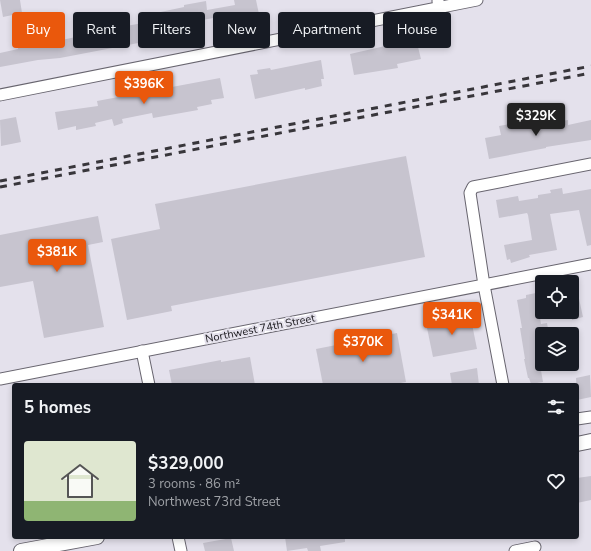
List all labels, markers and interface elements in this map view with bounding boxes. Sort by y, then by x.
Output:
chip: Buy [12,12,65,48]
chip: Rent [73,12,130,48]
chip: Filters [138,12,205,48]
chip: New [213,12,270,48]
chip: Apartment [278,12,375,48]
chip: House [383,12,451,48]
pin: $396K [116,71,172,105]
text: $396K [124,75,164,93]
pin: $329K [508,103,564,137]
text: $329K [516,107,556,125]
pin: $381K [29,239,85,273]
text: $381K [37,243,77,261]
map controls [535,275,579,371]
button: locate [535,275,579,319]
pin: $341K [424,302,480,336]
text: $341K [432,306,472,324]
street label: Northwest 74th Street [204,310,316,347]
button: layers [535,327,579,371]
pin: $370K [335,329,391,363]
text: $370K [343,333,383,351]
text: 5 homes [24,396,91,419]
icon: filters [545,396,567,418]
text: $329,000 [148,452,224,475]
icon: home [56,457,104,505]
icon: heart [545,470,567,492]
text: 3 rooms · 86 m² [148,475,240,493]
text: Northwest 73rd Street [148,493,280,511]

